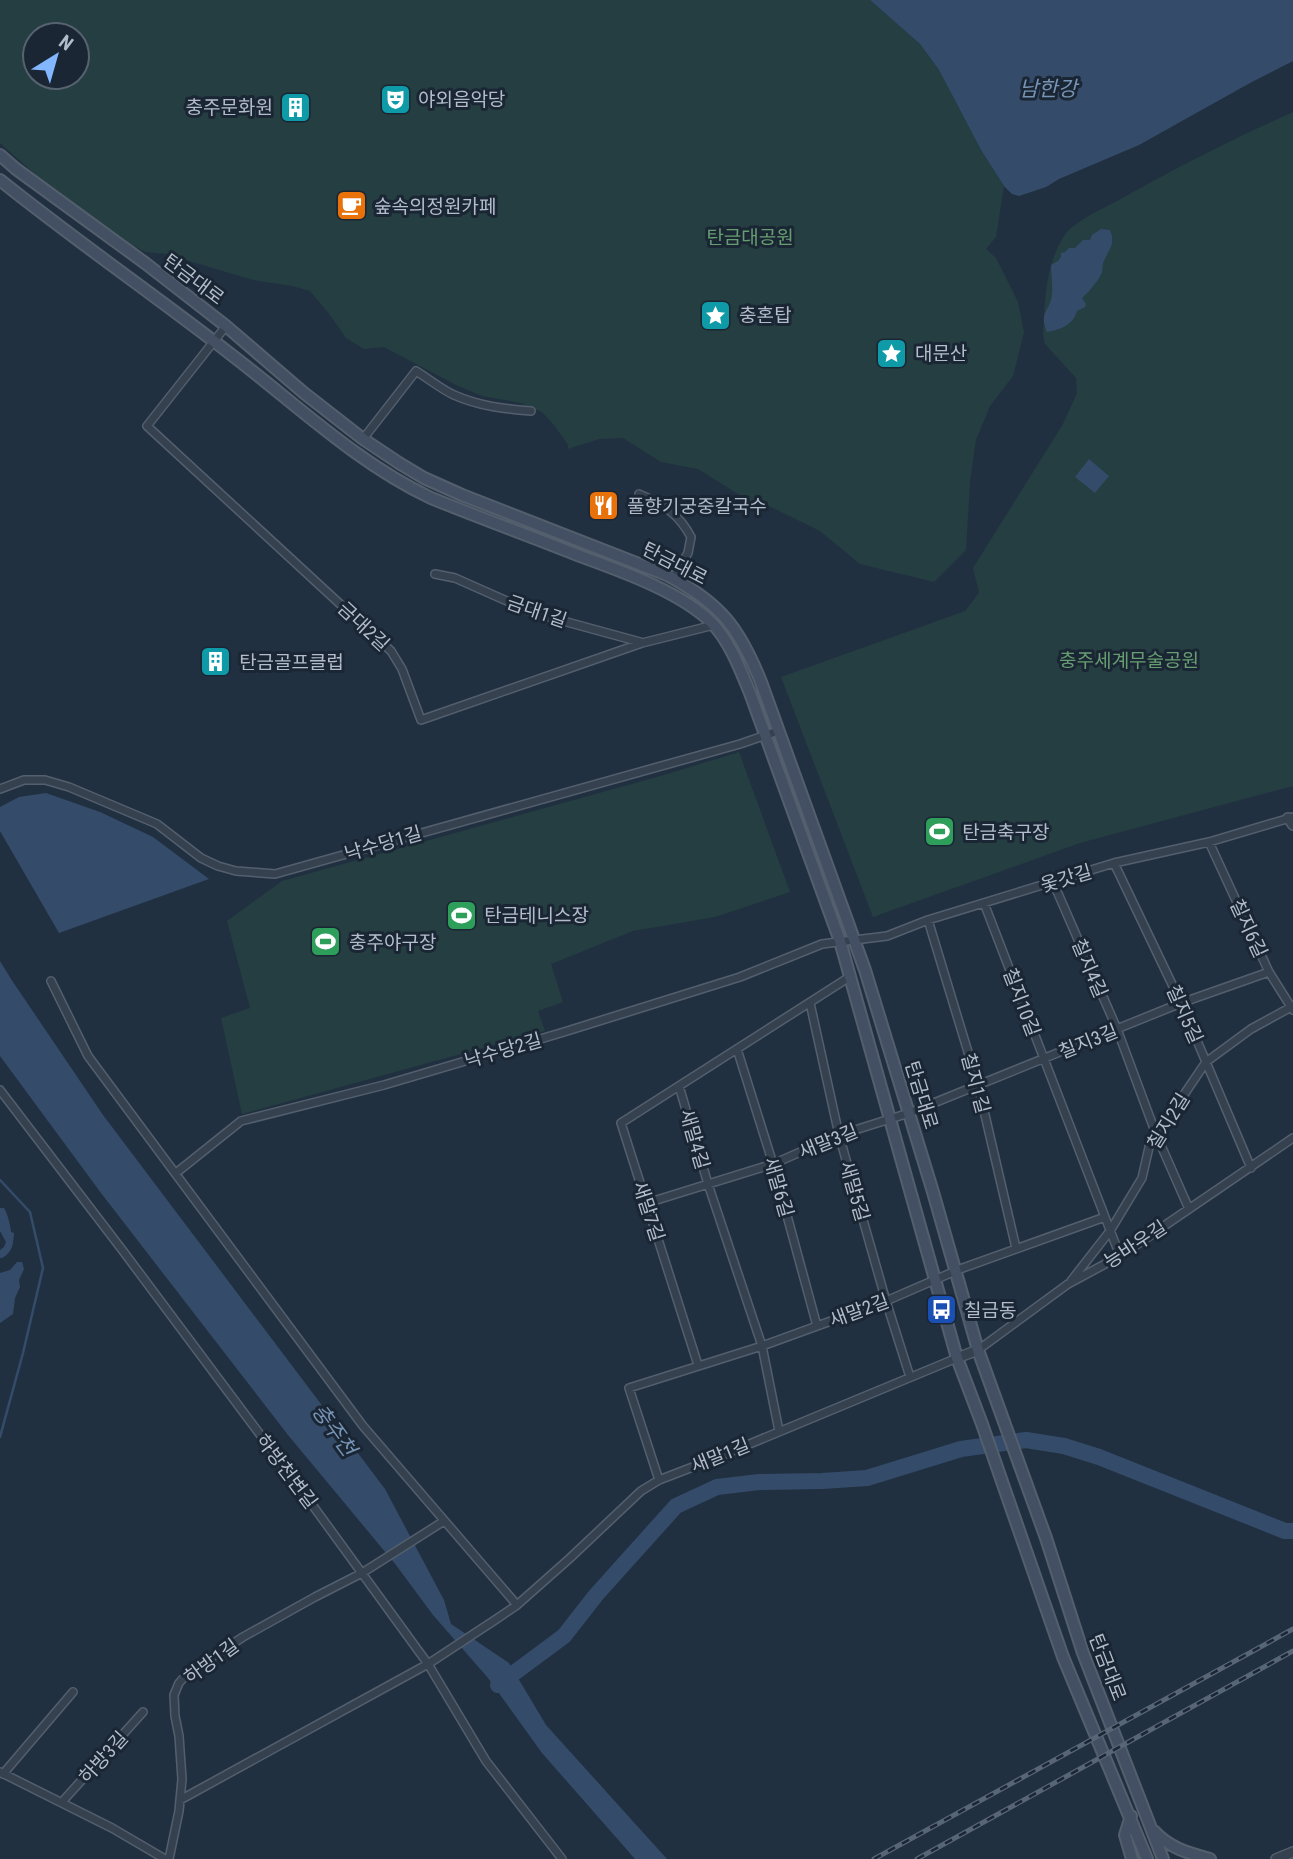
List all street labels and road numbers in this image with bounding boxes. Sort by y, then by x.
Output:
street label: 탄금대로 [159,249,229,310]
street label: 탄금대로 [638,537,711,590]
street label: 금대1길 [504,591,570,632]
street label: 금대2길 [333,597,394,656]
street label: 낙수당1길 [342,821,424,865]
street label: 옻갓길 [1038,860,1095,897]
street label: 칠지6길 [1225,895,1272,961]
street label: 칠지4길 [1067,935,1112,1001]
street label: 칠지10길 [998,965,1045,1040]
street label: 칠지5길 [1161,981,1208,1047]
street label: 칠지3길 [1055,1019,1121,1064]
street label: 낙수당2길 [462,1028,544,1072]
street label: 칠지1길 [956,1050,995,1116]
street label: 탄금대로 [900,1058,943,1132]
street label: 칠지2길 [1142,1089,1195,1154]
street label: 새말4길 [675,1106,714,1172]
street label: 새말3길 [795,1119,861,1164]
street label: 새말6길 [759,1154,798,1220]
street label: 새말5길 [835,1158,874,1224]
street label: 새말7길 [628,1178,669,1244]
street label: 능바우길 [1100,1216,1171,1273]
street label: 새말2길 [826,1289,892,1332]
street label: 하방천변길 [251,1429,322,1513]
street label: 새말1길 [687,1433,753,1478]
street label: 탄금대로 [1084,1630,1131,1704]
street label: 하방1길 [180,1634,243,1689]
street label: 하방3길 [74,1727,133,1788]

